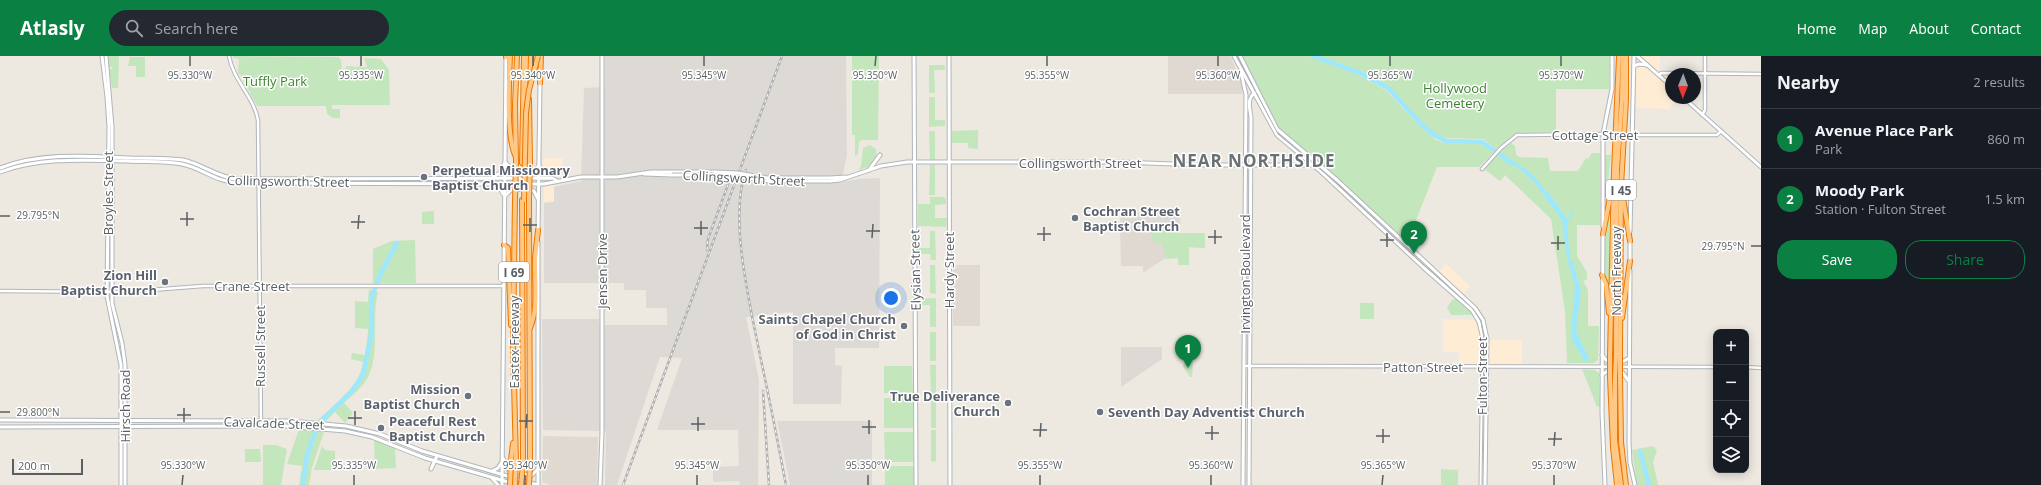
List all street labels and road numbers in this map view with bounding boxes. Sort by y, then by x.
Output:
street label: Cottage Street [1552,126,1639,144]
street label: Broyles Street [99,150,117,235]
street label: Collingsworth Street [1019,154,1142,172]
street label: Collingsworth Street [682,166,806,190]
street label: Collingsworth Street [227,171,350,191]
road number: I 45 [1606,180,1636,200]
street label: Irvington Boulevard [1236,214,1254,334]
street label: North Freeway [1607,226,1625,316]
street label: Elysian Street [905,229,925,311]
street label: Hardy Street [940,232,958,308]
street label: Jensen Drive [593,233,611,311]
road number: I 69 [499,262,529,282]
street label: Crane Street [214,277,290,295]
street label: Eastex Freeway [505,295,523,389]
street label: Russell Street [251,305,269,387]
street label: Fulton Street [1473,337,1491,415]
street label: Patton Street [1383,358,1463,376]
street label: Hirsch Road [116,370,134,442]
street label: Cavalcade Street [223,412,325,434]

